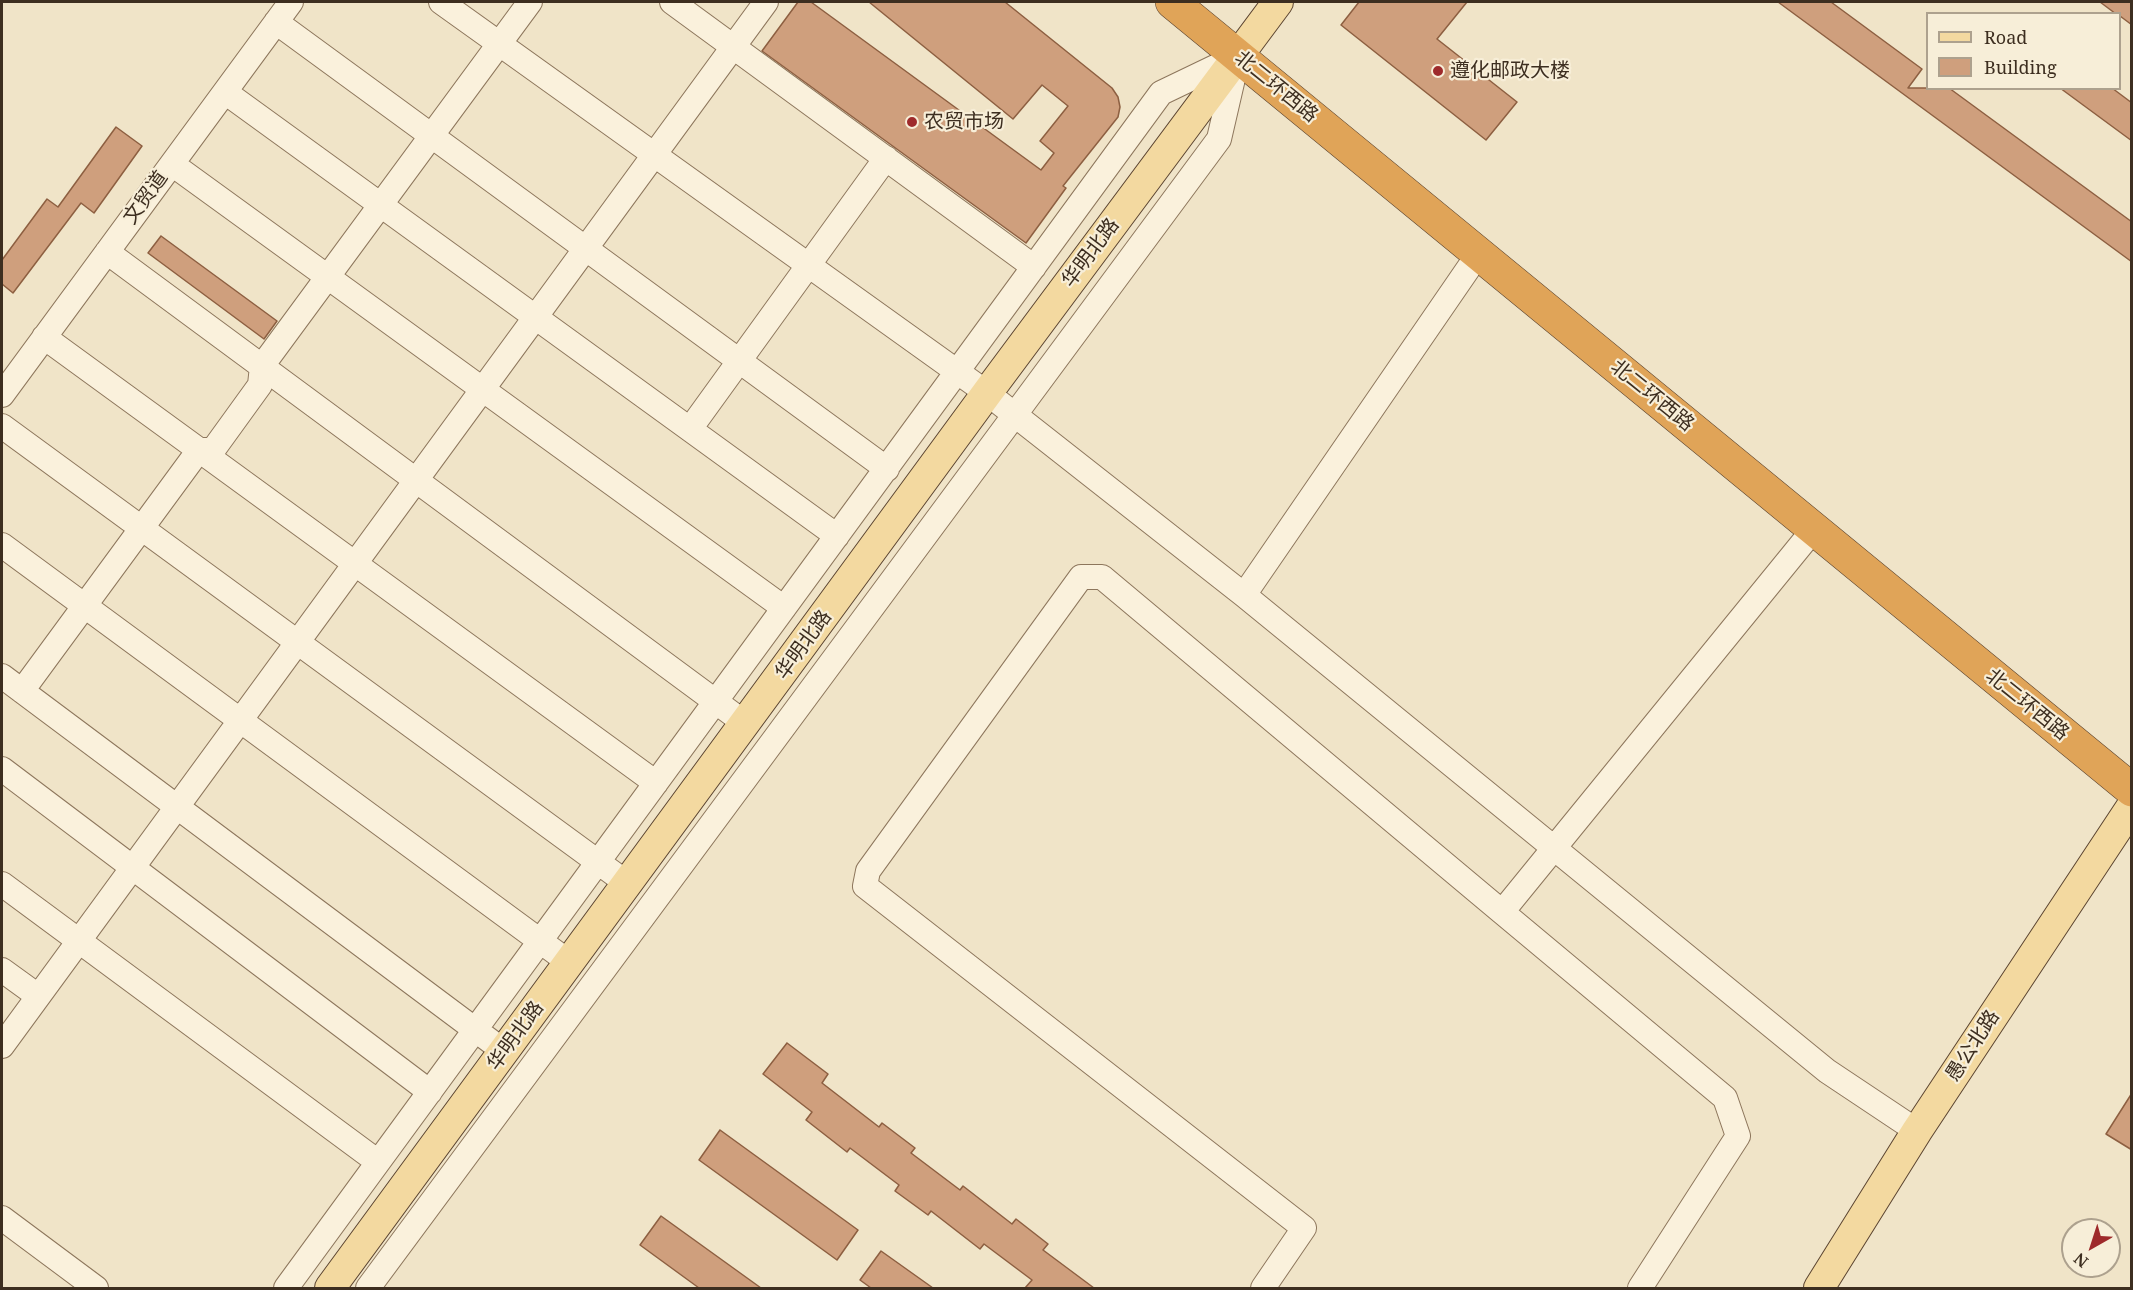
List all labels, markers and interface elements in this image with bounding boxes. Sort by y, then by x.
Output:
legend [1926,12,2121,90]
text: Road [1984,25,2027,49]
street label: 北二环西路 [1230,46,1322,128]
text: Building [1984,55,2057,79]
place label: 遵化邮政大楼 [1450,59,1570,83]
marker: 遵化邮政大楼 [1431,64,1445,78]
place label: 农贸市场 [924,110,1004,134]
marker: 农贸市场 [905,115,919,129]
street label: 文贸道 [119,167,173,229]
street label: 华明北路 [1057,214,1125,292]
street label: 北二环西路 [1606,355,1698,437]
street label: 华明北路 [771,606,837,684]
street label: 北二环西路 [1981,664,2073,746]
street label: 华明北路 [483,997,549,1075]
street label: 愚公北路 [1941,1006,2005,1086]
north arrow [2061,1218,2121,1278]
text: N [2069,1248,2093,1273]

